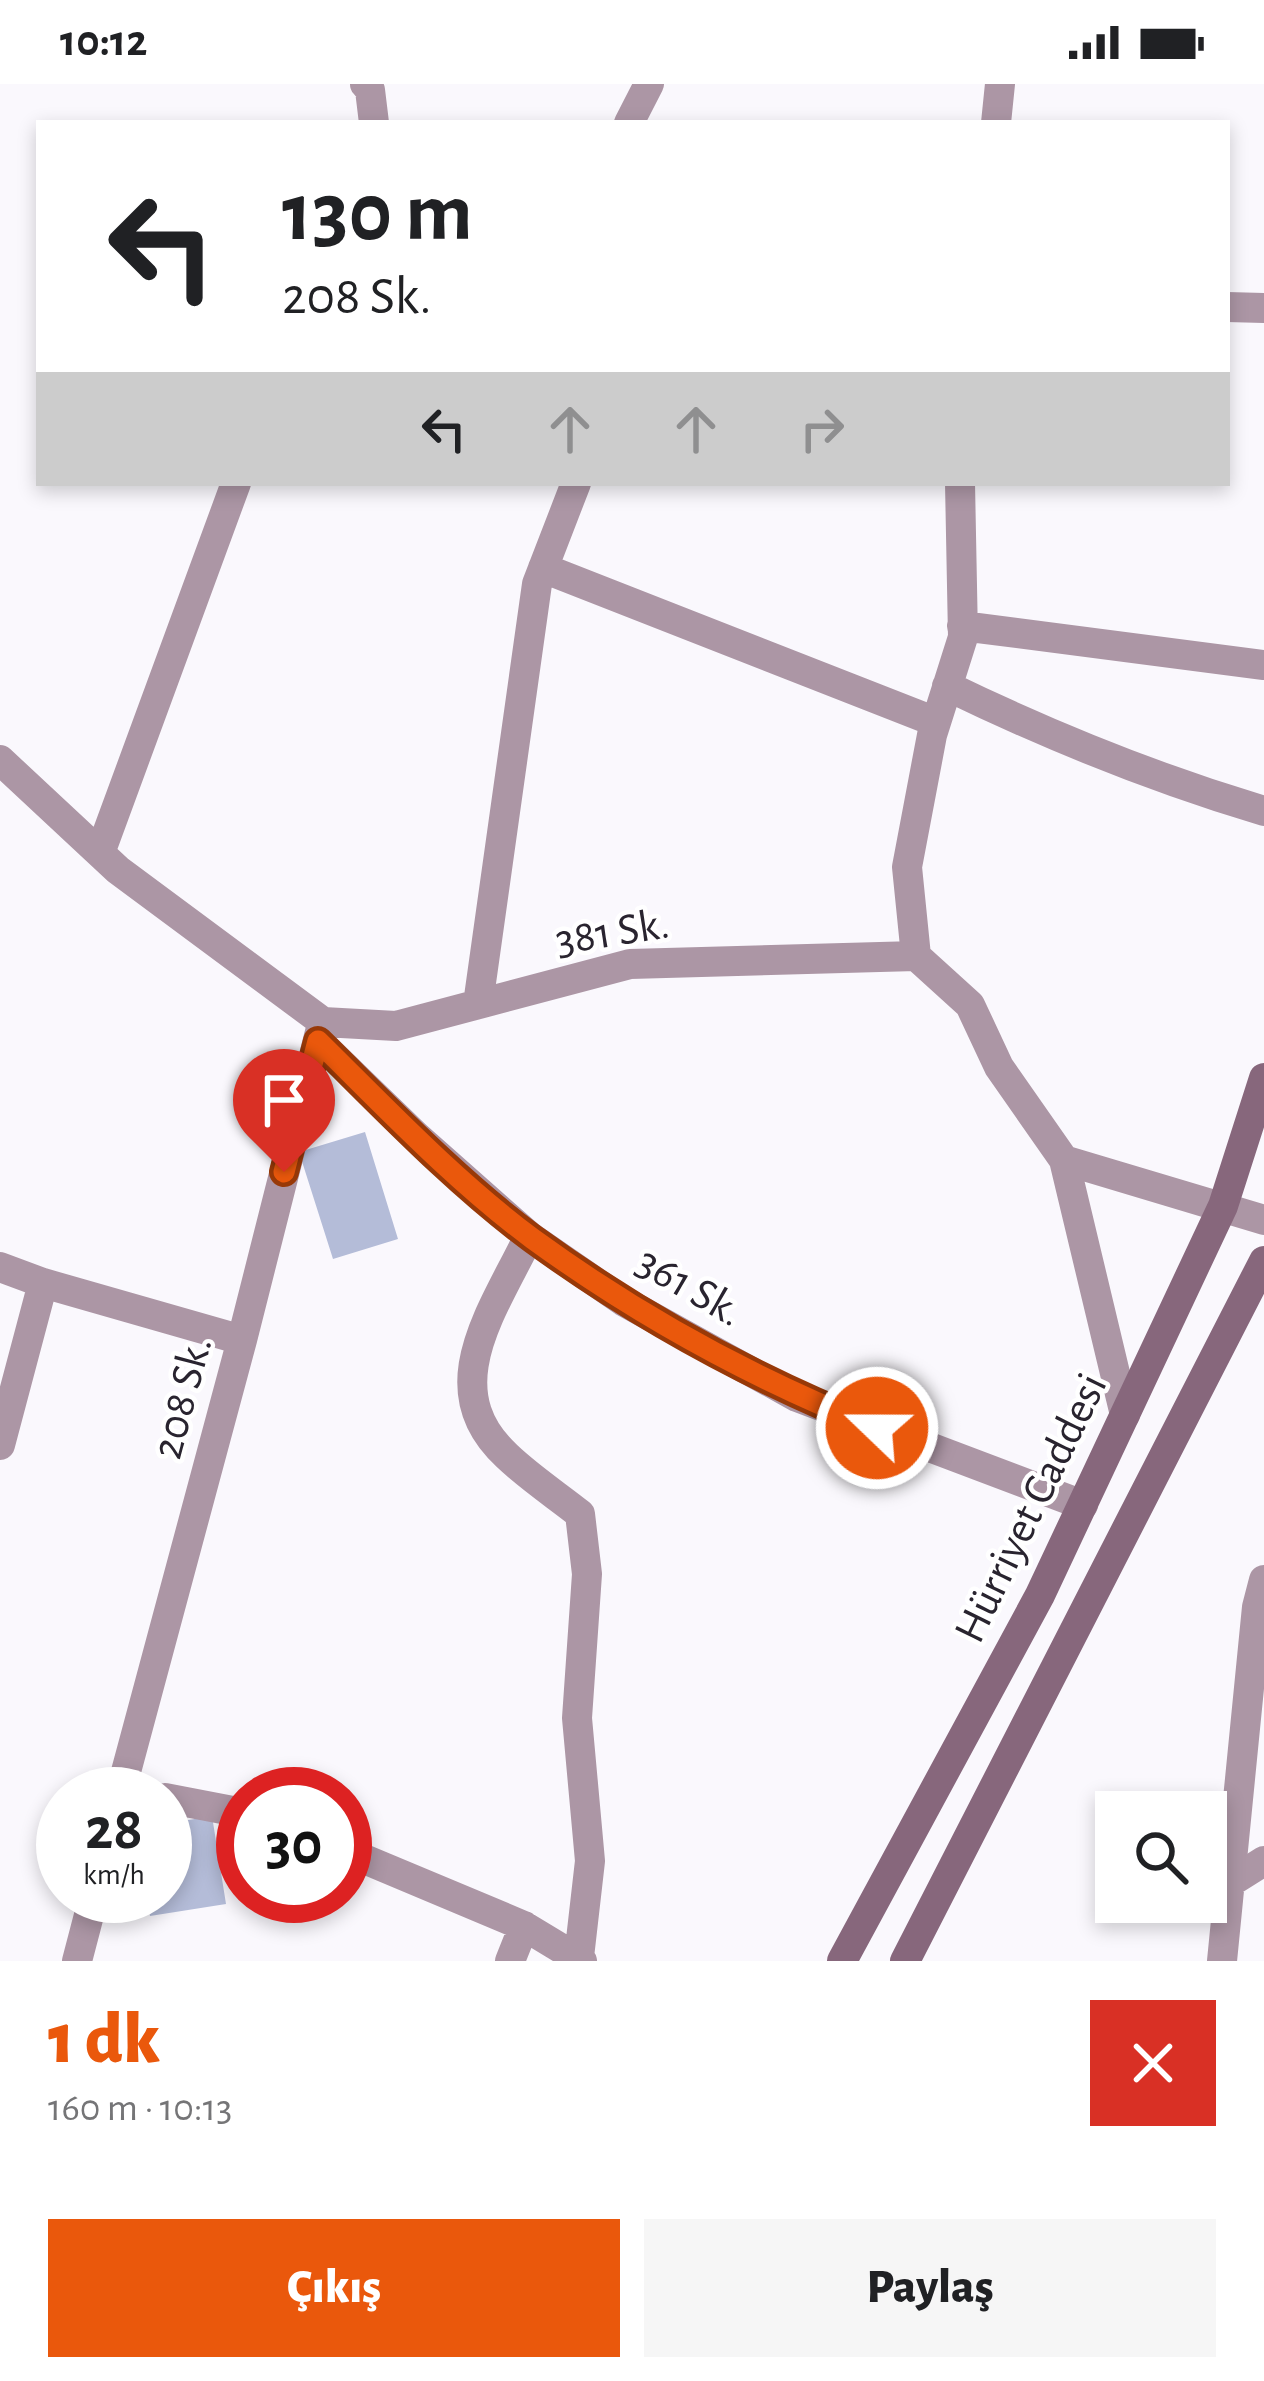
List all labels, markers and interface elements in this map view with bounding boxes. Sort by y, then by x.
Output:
text: 10:12 [60,19,147,64]
icon: left [84,168,240,324]
text: 130 m [282,172,473,256]
text: 208 Sk. [282,270,432,324]
icon: left [411,396,477,462]
icon: ahead [537,396,603,462]
icon: ahead [663,396,729,462]
icon: right [789,396,855,462]
street label: 381 Sk. [552,901,672,964]
pin [233,1049,335,1172]
icon: arrive [251,1067,317,1133]
street label: 361 Sk. [629,1239,750,1335]
street label: 208 Sk. [145,1332,220,1464]
position arrow [814,1365,940,1491]
street label: Hürriyet Caddesi [947,1367,1116,1650]
speed limit sign: 30 [216,1767,372,1923]
map controls [1095,1791,1227,1923]
button: search [1095,1791,1227,1923]
text: 28 [85,1800,143,1860]
text: km/h [83,1860,145,1890]
button: close [1090,2000,1216,2126]
text: 1 dk [48,2004,160,2076]
text: 160 m · 10:13 [48,2089,232,2128]
button: Çıkış [48,2219,620,2357]
button: Paylaş [644,2219,1216,2357]

